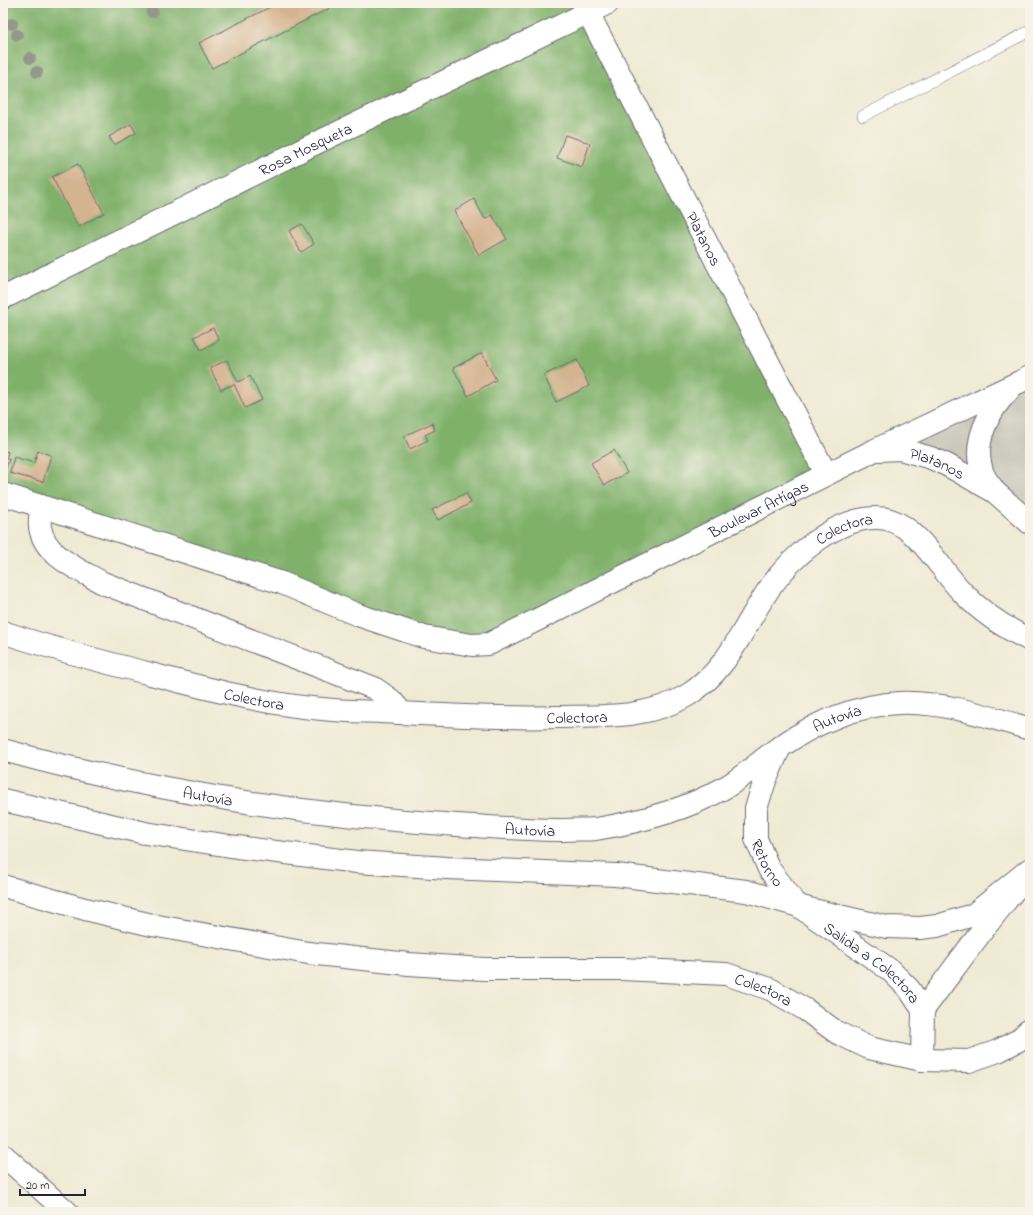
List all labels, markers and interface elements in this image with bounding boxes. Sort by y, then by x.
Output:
street label: Rosa Mosqueta [255,118,357,183]
street label: Platanos [679,208,727,271]
street label: Platanos [907,442,969,487]
street label: Boulevar Artígas [704,475,813,546]
street label: Colectora [811,508,874,552]
street label: Colectora [221,683,286,718]
street label: Autovía [809,699,864,739]
street label: Colectora [546,706,608,731]
street label: Autovía [181,781,234,814]
street label: Autovía [504,818,555,844]
street label: Retorno [744,836,789,893]
street label: Salida a Colectora [818,917,925,1009]
street label: Colectora [731,968,796,1013]
scale bar [20,1171,85,1197]
text: 20 m [26,1177,49,1195]

